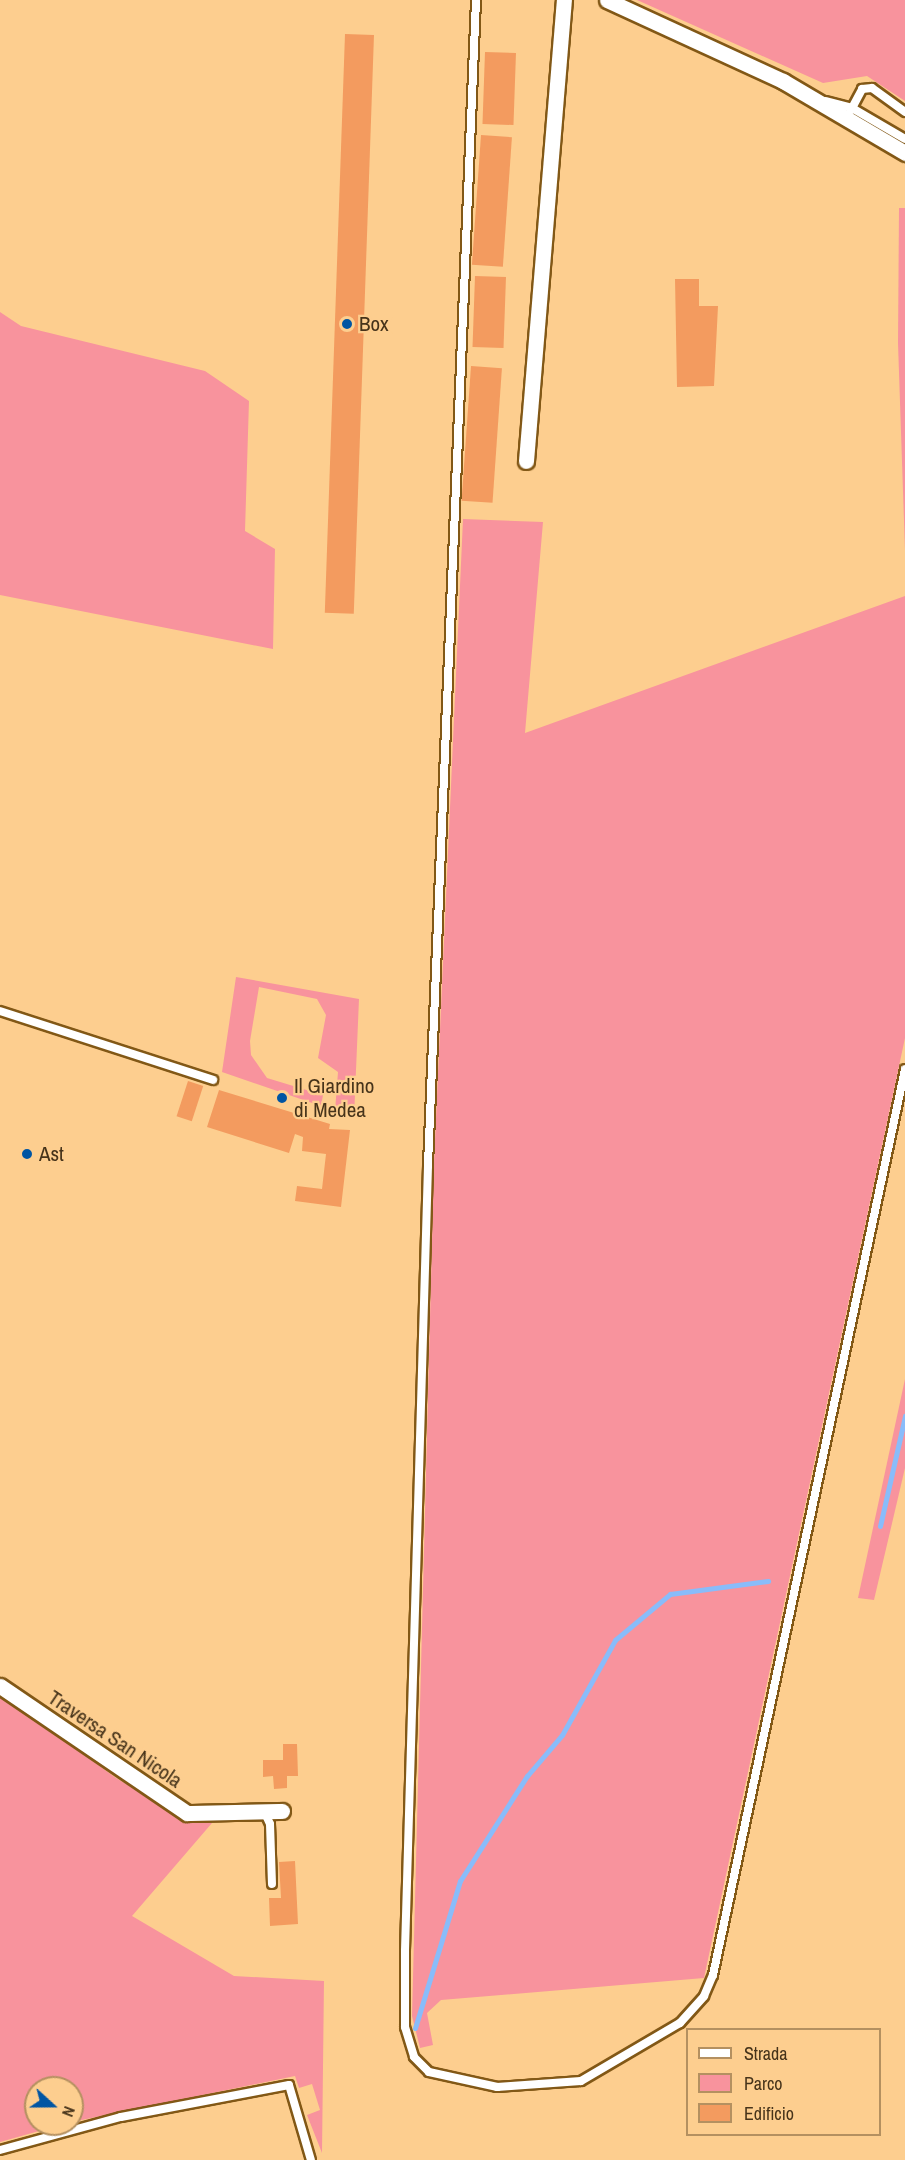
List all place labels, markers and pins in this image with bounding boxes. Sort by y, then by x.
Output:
place label: Box [359,311,389,337]
marker: Box [340,317,354,331]
place label: Il Giardino di Medea [294,1073,374,1123]
marker: Il Giardino di Medea [275,1091,289,1105]
place label: Ast [39,1141,64,1167]
marker: Ast [20,1147,34,1161]

